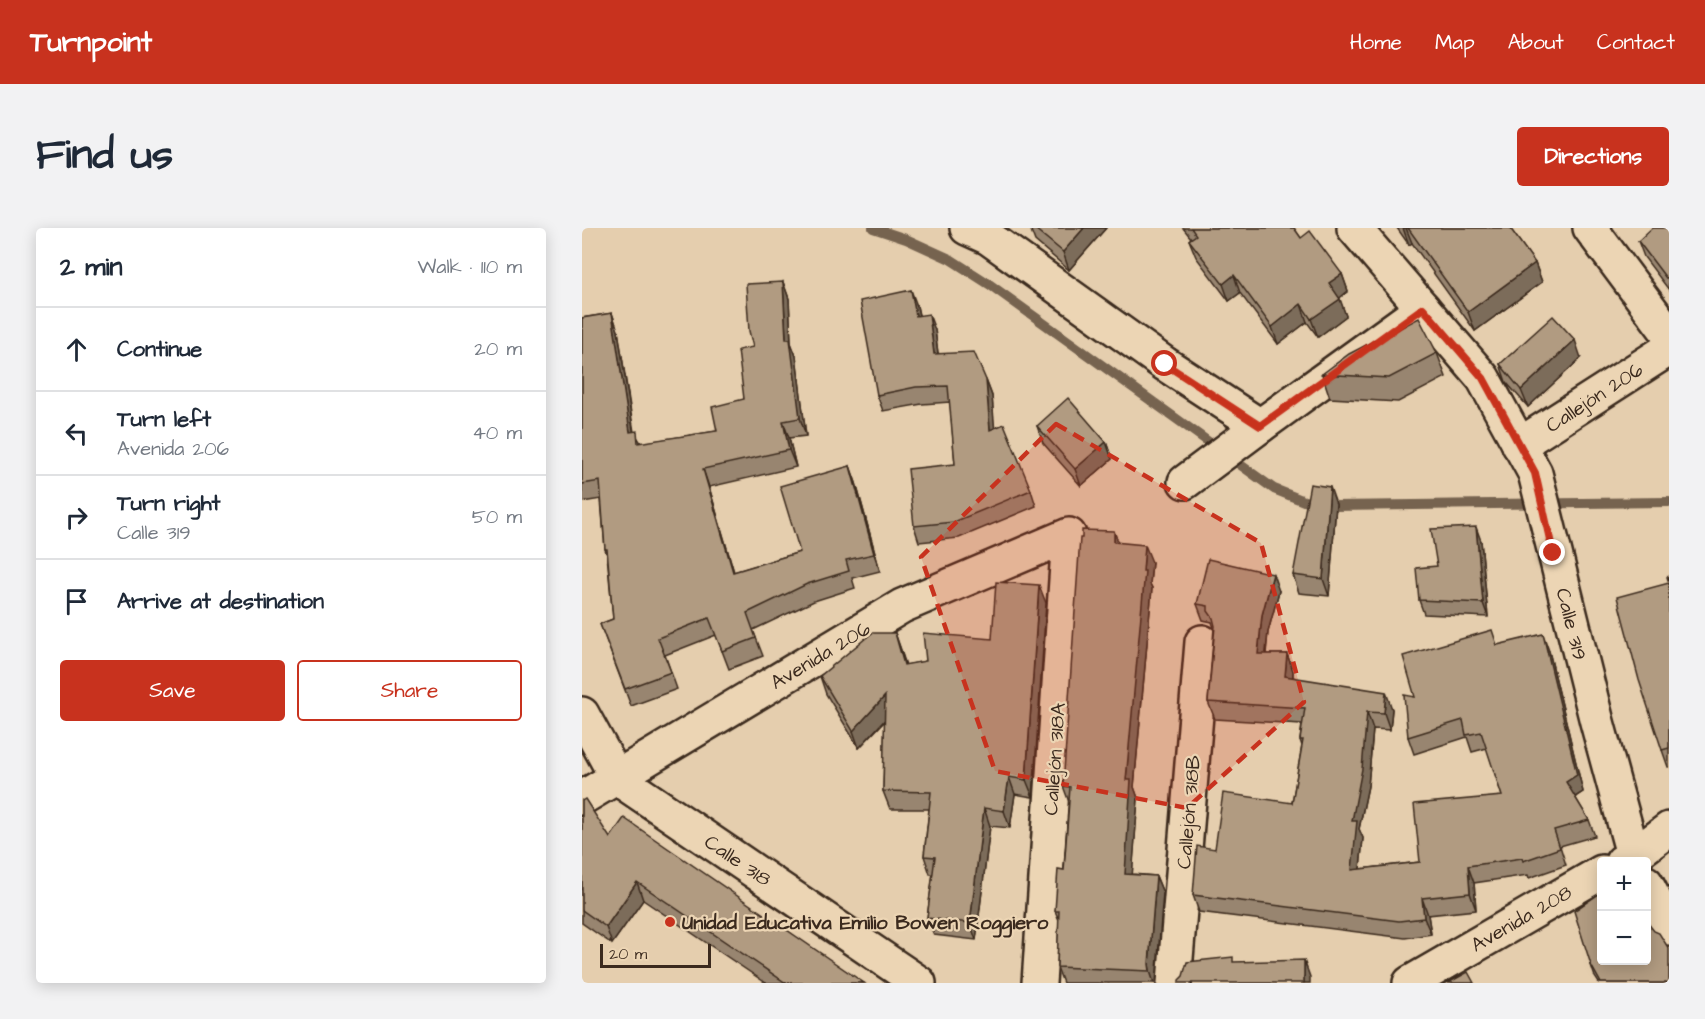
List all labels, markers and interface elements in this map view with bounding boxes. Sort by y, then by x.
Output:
text: Turnpoint [30,23,152,62]
text: Home [1350,28,1402,57]
text: Map [1435,28,1475,57]
text: About [1508,28,1564,57]
text: Contact [1597,28,1675,57]
text: Find us [36,127,173,185]
button: Directions [1517,127,1669,186]
text: 2 min [60,249,122,285]
text: Walk · 110 m [417,253,522,281]
icon: ahead [60,333,93,366]
text: Continue [117,334,202,365]
text: 20 m [474,335,522,363]
route start [1151,350,1177,376]
street label: Callejón 206 [1540,356,1649,440]
text: Turn left [117,404,211,435]
icon: left [60,417,93,450]
text: 40 m [472,419,522,447]
text: Avenida 206 [117,435,229,463]
text: Turn right [117,488,220,519]
icon: right [60,501,93,534]
text: 50 m [472,503,522,531]
text: Calle 319 [117,519,191,547]
route end [1539,539,1565,565]
icon: arrive [60,585,93,618]
street label: Calle 319 [1549,585,1594,663]
text: Arrive at destination [117,586,324,617]
street label: Avenida 206 [765,615,876,697]
button: Save [60,660,285,721]
button: Share [297,660,522,721]
street label: Callejón 318A [1037,702,1073,816]
street label: Callejón 318B [1170,754,1208,870]
street label: Calle 318 [698,828,776,893]
map controls [1597,857,1651,965]
button: + [1597,857,1651,911]
street label: Avenida 208 [1466,879,1577,959]
place label: Unidad Educativa Emilio Bowen Roggiero [682,909,1049,938]
button: − [1597,911,1651,965]
marker: Unidad Educativa Emilio Bowen Roggiero [663,915,677,929]
scale bar [600,941,711,968]
text: 20 m [609,943,647,965]

